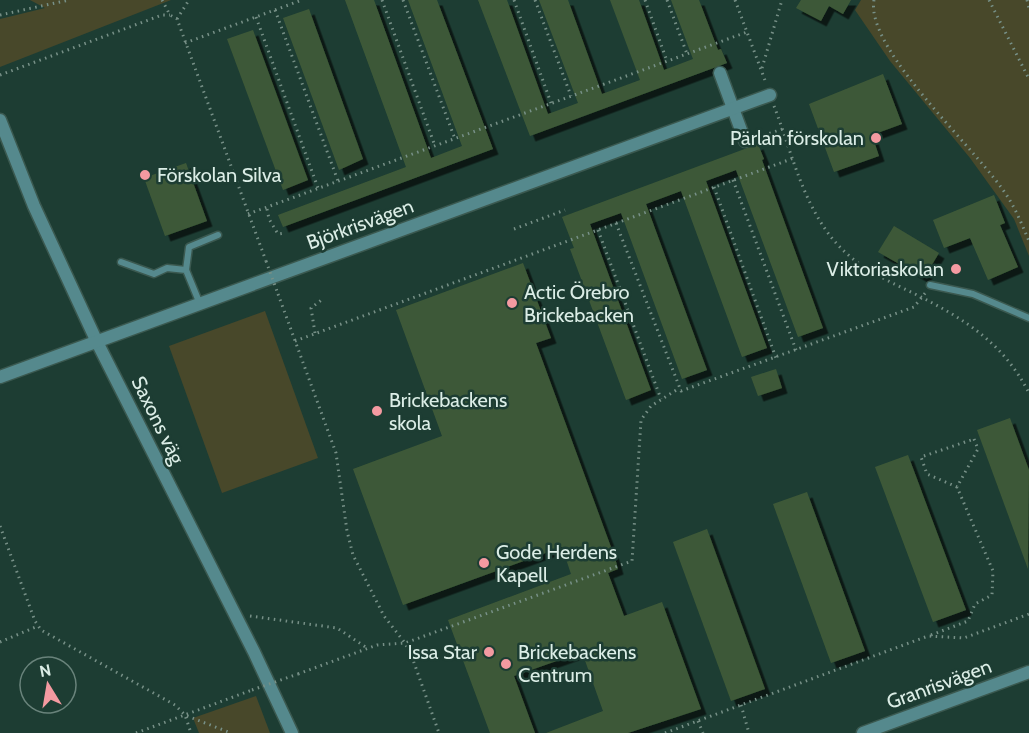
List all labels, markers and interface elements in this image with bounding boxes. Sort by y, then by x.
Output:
place label: Pärlan förskolan [730,126,864,150]
marker: Pärlan förskolan [869,131,883,145]
place label: Förskolan Silva [157,163,282,187]
marker: Förskolan Silva [138,168,152,182]
street label: Björkrisvägen [303,194,417,254]
place label: Viktoriaskolan [827,257,944,281]
marker: Viktoriaskolan [949,262,963,276]
place label: Actic Örebro Brickebacken [524,280,634,327]
marker: Actic Örebro Brickebacken [505,296,519,310]
street label: Saxons väg [126,372,190,469]
place label: Brickebackens skola [389,388,507,435]
marker: Brickebackens skola [370,404,384,418]
place label: Gode Herdens Kapell [496,540,617,587]
marker: Gode Herdens Kapell [477,556,491,570]
place label: Issa Star [407,640,478,664]
place label: Brickebackens Centrum [518,640,636,687]
marker: Issa Star [482,645,496,659]
street label: Granrisvägen [883,654,995,714]
north arrow [18,655,78,715]
marker: Brickebackens Centrum [499,657,513,671]
text: N [38,660,53,681]

